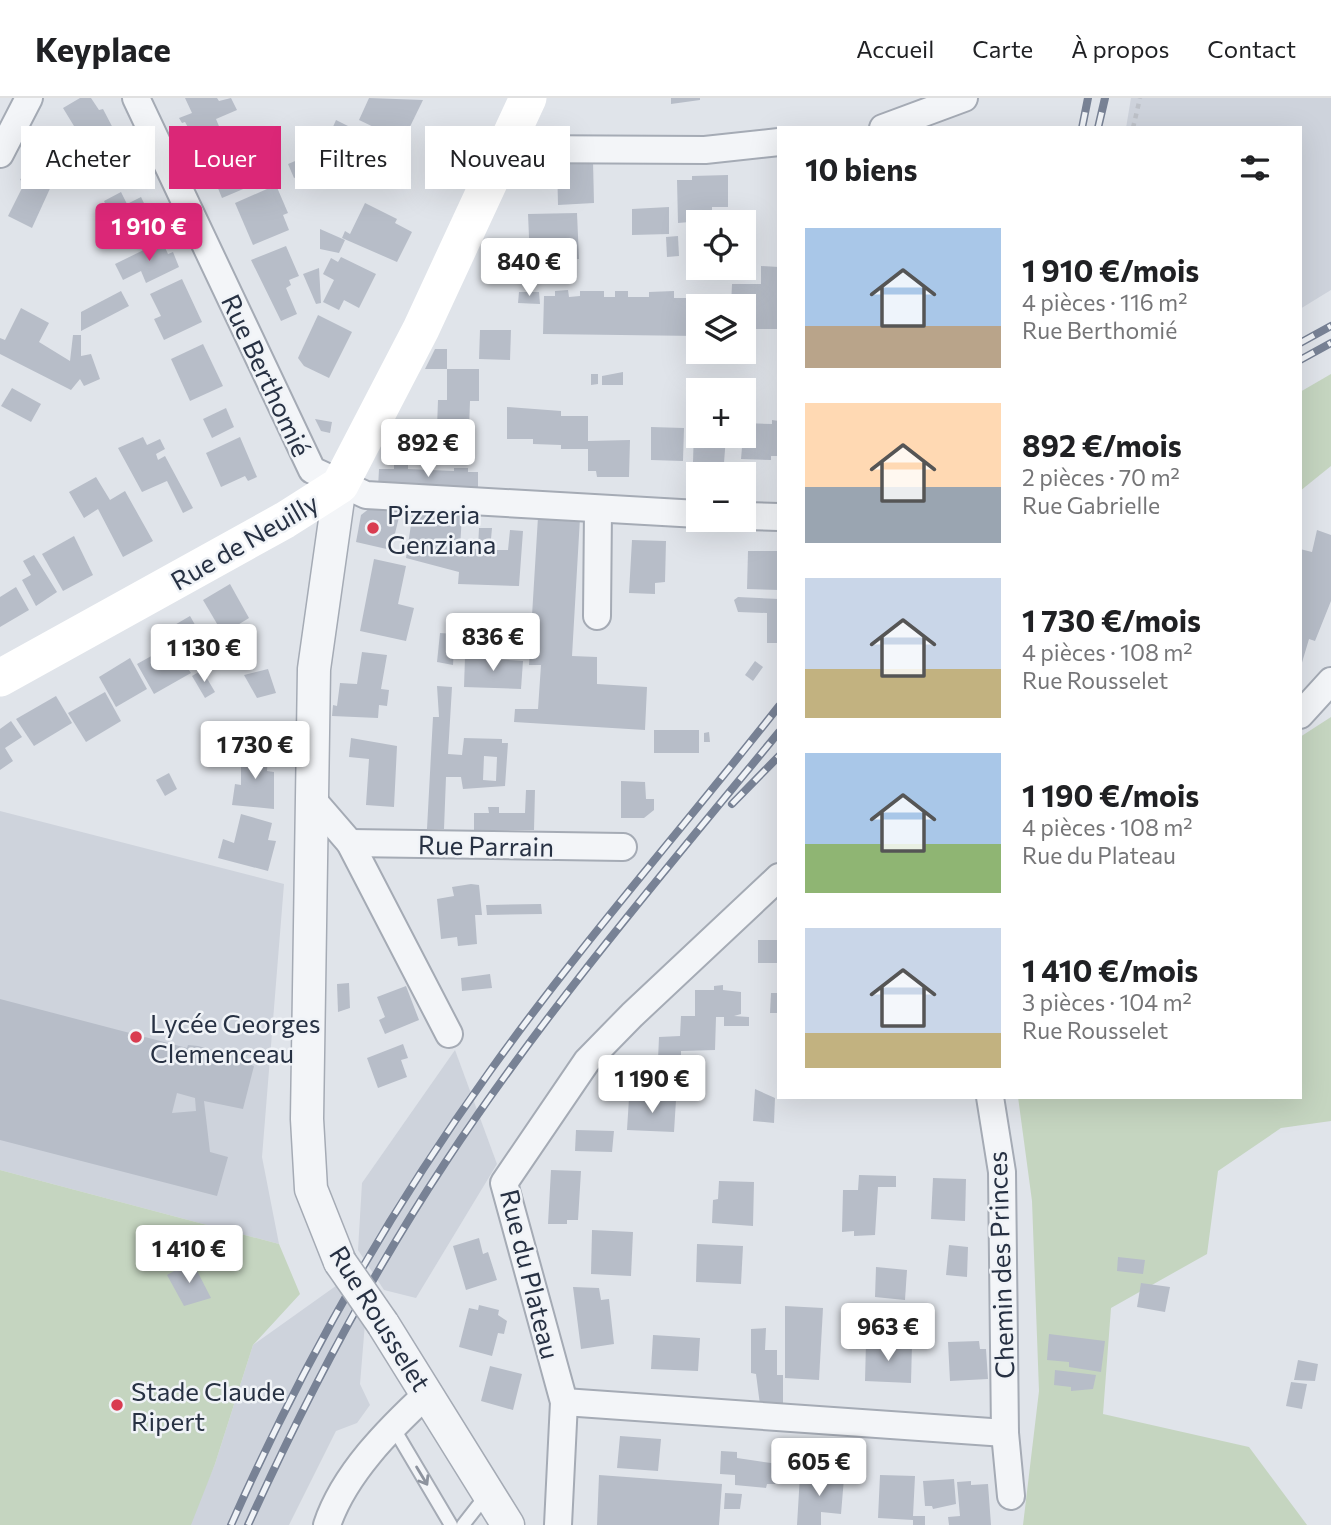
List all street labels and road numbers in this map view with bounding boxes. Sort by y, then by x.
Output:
street label: Rue Berthomié [216,289,318,461]
street label: Rue de Neuilly [165,486,323,596]
street label: Rue Parrain [418,828,554,862]
street label: Chemin des Princes [981,1151,1019,1379]
street label: Rue du Plateau [495,1186,567,1362]
street label: Rue Rousselet [324,1240,438,1396]

